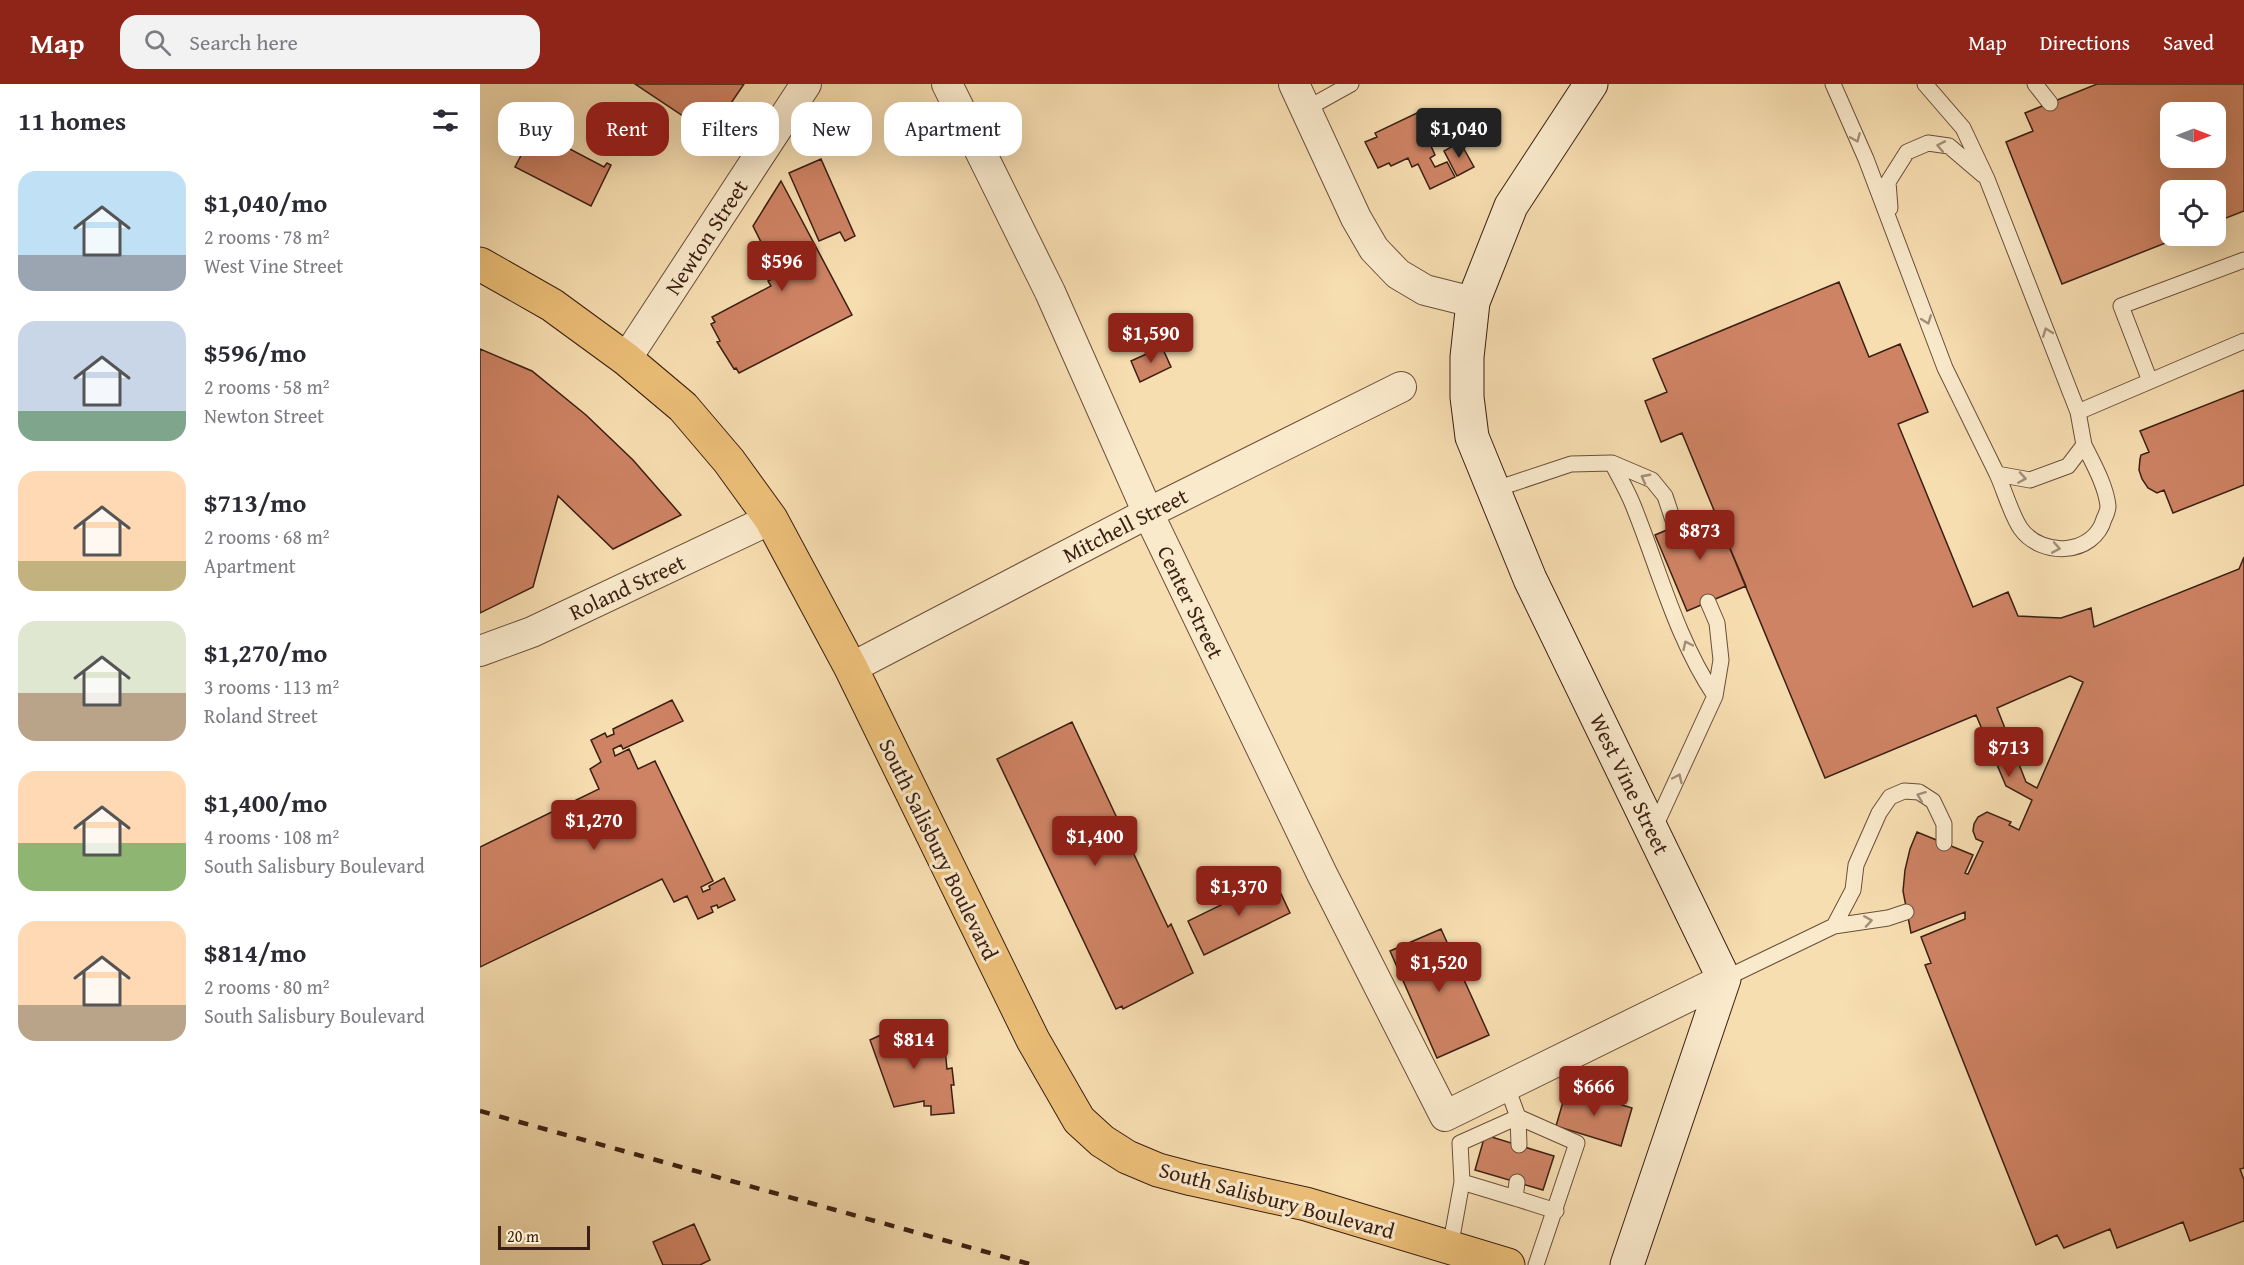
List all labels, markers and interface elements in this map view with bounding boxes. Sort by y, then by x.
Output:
search box [120,15,540,69]
text: Map [30,22,84,63]
icon: search [141,26,174,59]
text: Search here [189,26,298,58]
text: Map [1968,27,2007,58]
text: Directions [2040,27,2130,58]
text: Saved [2163,27,2214,58]
text: 11 homes [18,101,126,140]
chip: Buy [498,102,574,156]
chip: Rent [586,102,669,156]
chip: Filters [681,102,779,156]
chip: New [791,102,872,156]
chip: Apartment [884,102,1022,156]
north arrow [2160,102,2226,168]
map controls [2160,102,2226,246]
icon: filters [429,104,462,137]
pin: $1,040 [1410,108,1508,159]
text: $1,040 [1430,113,1488,142]
one-way arrow [1849,131,1861,142]
one-way arrow [1936,140,1946,153]
street label: Newton Street [657,173,756,301]
button: locate [2160,180,2226,246]
text: $1,040/mo [204,183,327,222]
icon: home [66,195,138,267]
text: 2 rooms · 78 m² [204,222,330,251]
pin: $596 [746,241,818,292]
text: $596 [761,246,803,275]
text: West Vine Street [204,251,343,280]
pin: $1,590 [1102,313,1200,364]
one-way arrow [1920,313,1932,324]
text: $1,590 [1122,318,1180,347]
one-way arrow [2042,327,2054,338]
text: $596/mo [204,333,306,372]
icon: home [66,345,138,417]
text: 2 rooms · 58 m² [204,372,330,401]
text: Newton Street [204,401,324,430]
one-way arrow [2017,472,2026,484]
one-way arrow [1640,474,1651,486]
street label: Mitchell Street [1057,480,1193,570]
text: $713/mo [204,483,306,522]
icon: home [66,495,138,567]
pin: $873 [1664,510,1736,561]
text: $873 [1679,515,1721,544]
text: 2 rooms · 68 m² [204,522,330,551]
street label: Center Street [1150,540,1232,664]
one-way arrow [2051,541,2060,553]
street label: Roland Street [564,546,691,628]
text: Apartment [204,551,296,580]
text: $1,270/mo [204,633,327,672]
one-way arrow [1682,640,1694,651]
icon: home [66,645,138,717]
text: 3 rooms · 113 m² [204,672,339,701]
text: Roland Street [204,701,318,730]
street label: West Vine Street [1582,708,1678,860]
pin: $713 [1973,727,2045,778]
text: $713 [1988,732,2030,761]
street label: South Salisbury Boulevard [871,733,1007,965]
one-way arrow [1670,773,1682,784]
text: $1,400/mo [204,783,327,822]
one-way arrow [1916,790,1926,803]
icon: home [66,795,138,867]
pin: $1,270 [545,800,643,851]
text: $1,270 [565,805,623,834]
pin: $1,400 [1046,816,1144,867]
text: $1,400 [1066,821,1124,850]
text: 4 rooms · 108 m² [204,822,339,851]
text: South Salisbury Boulevard [204,851,425,880]
pin: $1,370 [1190,866,1288,917]
text: $1,370 [1210,871,1268,900]
one-way arrow [1863,915,1873,927]
text: $814/mo [204,933,306,972]
pin: $1,520 [1390,942,1488,993]
icon: home [66,945,138,1017]
text: $1,520 [1410,947,1468,976]
text: 2 rooms · 80 m² [204,972,330,1001]
text: South Salisbury Boulevard [204,1001,425,1030]
pin: $814 [878,1019,950,1070]
text: $814 [893,1024,935,1053]
pin: $666 [1558,1066,1630,1117]
text: $666 [1573,1071,1615,1100]
street label: South Salisbury Boulevard [1156,1153,1399,1247]
scale bar [498,1223,590,1250]
text: 20 m [507,1224,539,1248]

